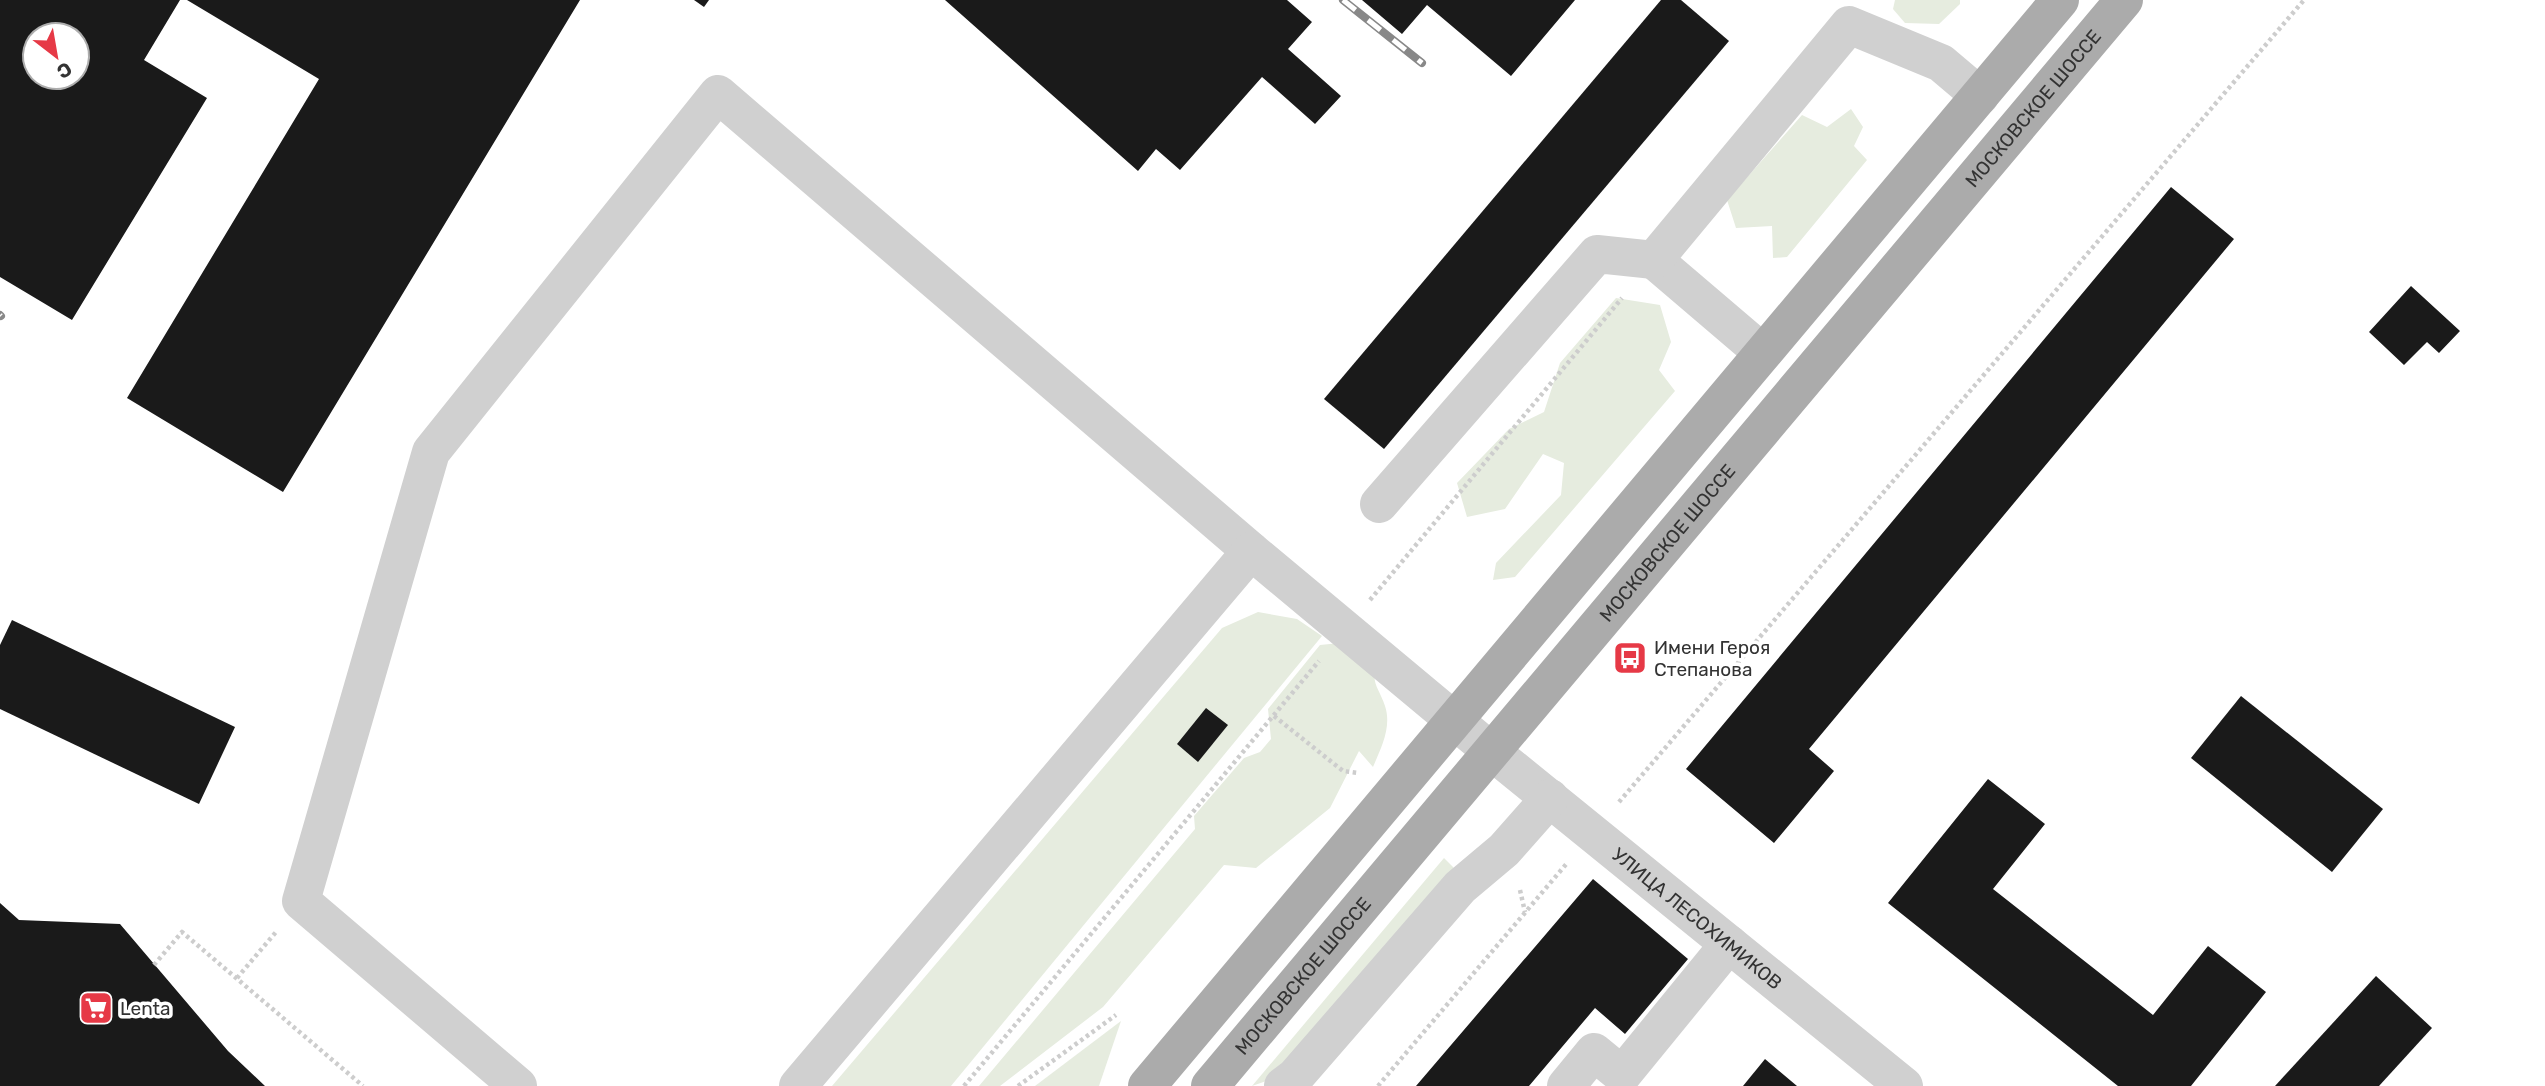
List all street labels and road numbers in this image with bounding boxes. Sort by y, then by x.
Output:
street label: МОСКОВСКОЕ ШОССЕ [1960,25,2106,192]
street label: МОСКОВСКОЕ ШОССЕ [1594,459,1740,626]
street label: УЛИЦА ЛЕСОХИМИКОВ [1608,843,1787,994]
street label: МОСКОВСКОЕ ШОССЕ [1230,892,1376,1059]

